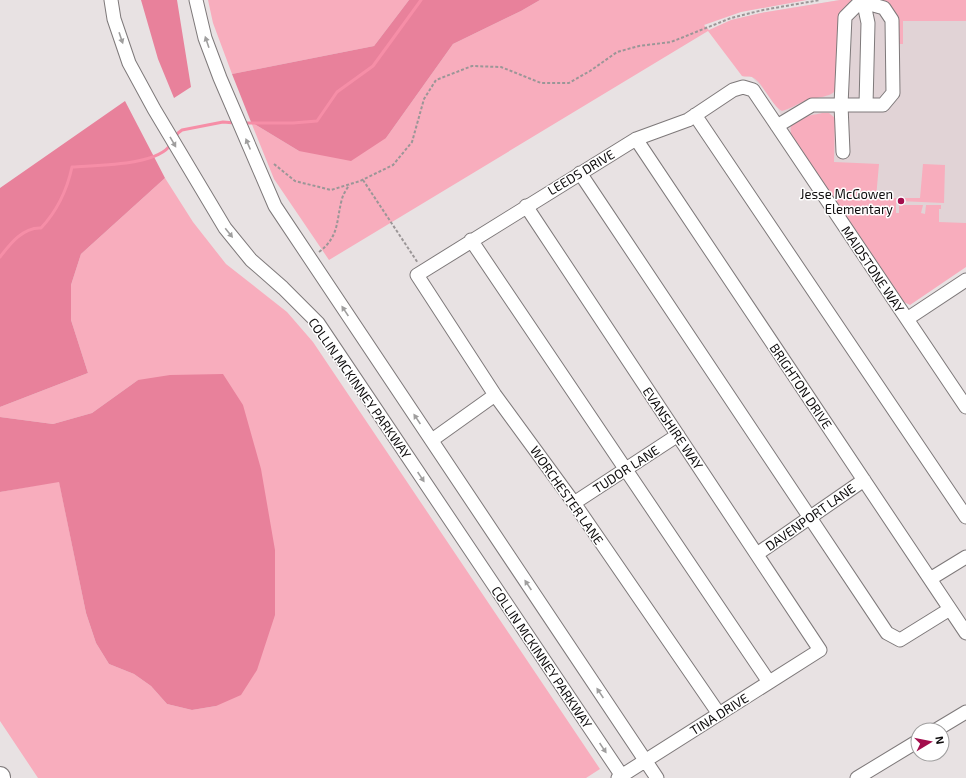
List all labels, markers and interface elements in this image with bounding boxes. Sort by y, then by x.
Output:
one-way arrow [118,32,124,44]
one-way arrow [203,35,209,47]
one-way arrow [170,136,177,148]
one-way arrow [245,139,251,150]
street label: LEEDS DRIVE [545,146,617,198]
place label: Jesse McGowen Elementary [800,186,893,217]
marker: Jesse McGowen Elementary [896,196,906,206]
street label: MAIDSTONE WAY [838,223,908,316]
one-way arrow [225,228,234,239]
one-way arrow [341,305,349,316]
street label: COLLIN MCKINNEY PARKWAY [305,315,415,462]
street label: BRIGHTON DRIVE [766,340,836,432]
street label: EVANSHIRE WAY [639,384,707,473]
one-way arrow [413,414,421,424]
street label: TUDOR LANE [590,442,662,496]
street label: WORCHESTER LANE [527,443,607,547]
one-way arrow [417,472,425,482]
street label: DAVENPORT LANE [762,480,858,554]
one-way arrow [524,580,532,590]
street label: COLLIN MCKINNEY PARKWAY [488,583,596,732]
one-way arrow [597,688,604,699]
street label: TINA DRIVE [687,690,751,738]
north arrow [910,722,950,762]
text: N [933,735,947,745]
one-way arrow [599,743,607,753]

